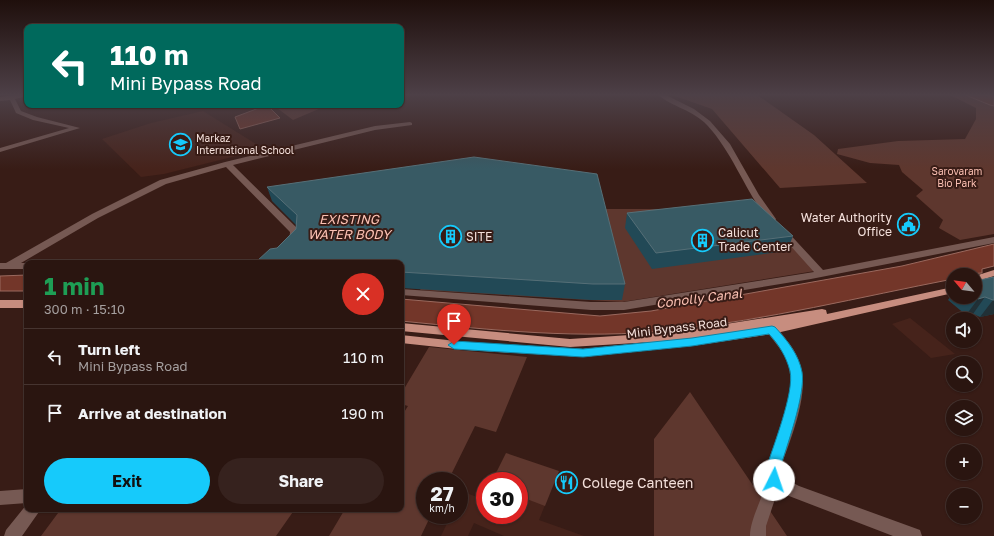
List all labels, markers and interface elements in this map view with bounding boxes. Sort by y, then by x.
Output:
text: 110 m [110,38,189,71]
icon: left [44,40,96,92]
text: Mini Bypass Road [110,72,262,94]
school or university icon: Markaz International School [168,131,194,157]
place label: Markaz International School [196,132,294,156]
park label: Sarovaram Bio Park [932,165,983,189]
place label: Water Authority Office [801,210,892,239]
water label: EXISTING WATER BODY [308,211,393,242]
public building icon: Water Authority Office [895,212,921,238]
building icon: SITE [438,224,464,250]
place label: Calicut Trade Center [718,225,792,254]
building icon: Calicut Trade Center [690,227,716,253]
place label: SITE [466,229,492,244]
north arrow [946,268,982,304]
map controls [946,268,982,524]
text: 1 min [44,271,104,300]
button: close [342,273,384,315]
water label: Conolly Canal [655,285,744,311]
text: 300 m · 15:10 [44,301,125,317]
pin [437,304,471,345]
icon: arrive [443,310,465,332]
button: sound [946,312,982,348]
street label: Mini Bypass Road [626,314,728,341]
text: Turn left [78,340,140,358]
icon: left [44,346,66,368]
text: 110 m [343,348,384,366]
button: search [946,356,982,392]
text: Mini Bypass Road [78,358,187,374]
button: layers [946,400,982,436]
icon: arrive [44,402,66,424]
text: Arrive at destination [78,404,227,422]
text: 190 m [341,404,384,422]
button: + [946,444,982,480]
button: Exit [44,458,210,504]
button: Share [218,458,384,504]
position arrow [753,459,795,501]
restaurant icon: College Canteen [554,470,580,496]
speed limit sign: 30 [476,472,528,524]
place label: College Canteen [582,474,693,491]
text: 27 [430,481,454,505]
button: − [946,488,982,524]
text: km/h [429,502,455,514]

